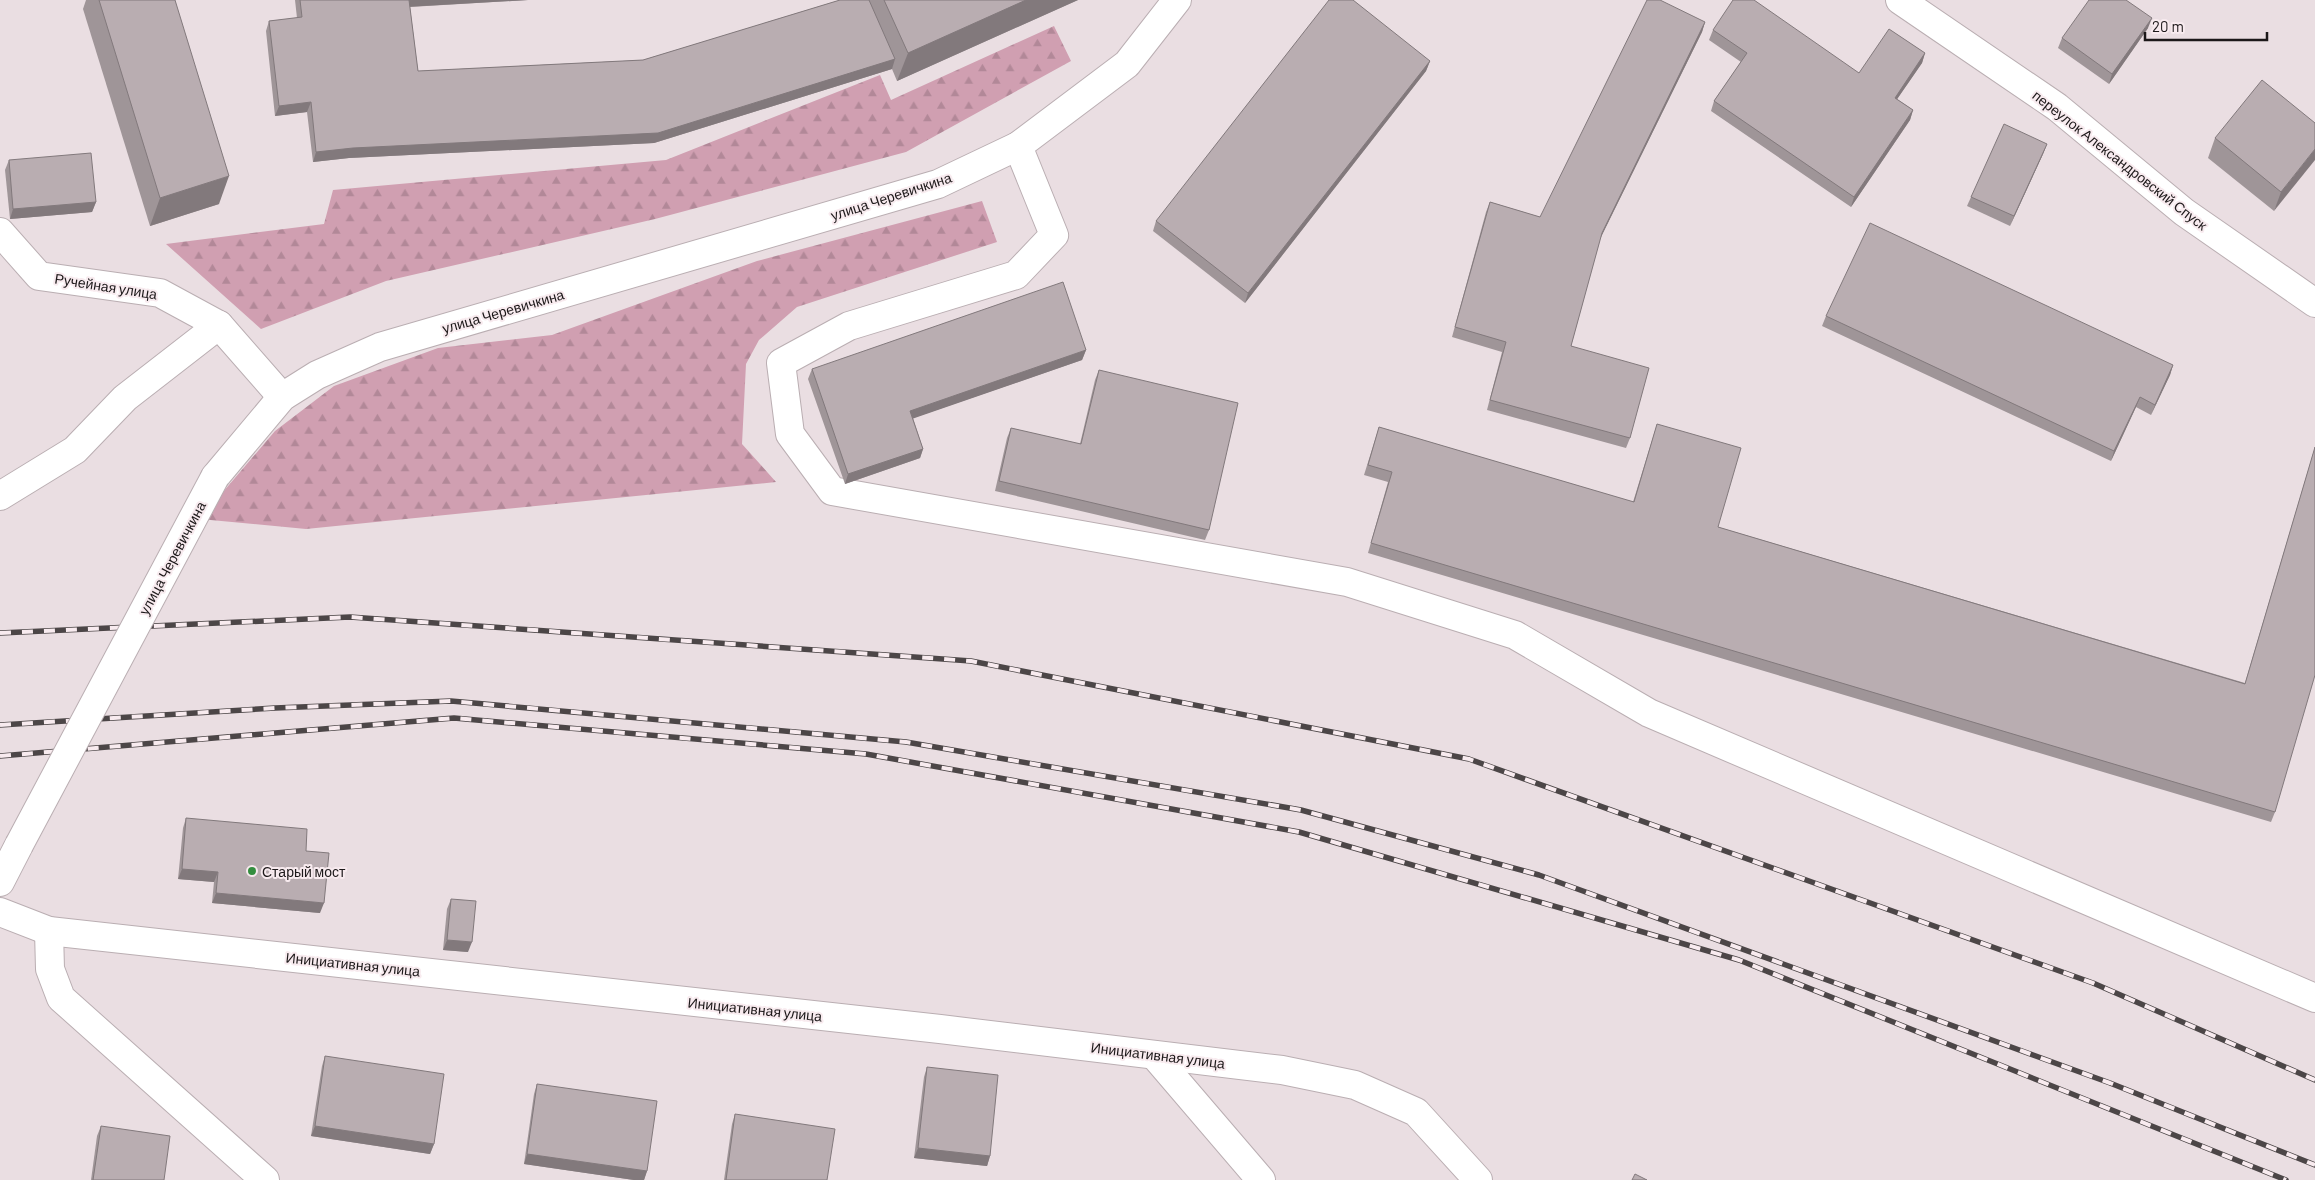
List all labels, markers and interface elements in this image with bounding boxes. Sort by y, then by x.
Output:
scale bar [2145,10,2268,42]
text: 20 m [2152,17,2184,35]
street label: переулок Александровский Спуск [2029,87,2211,234]
street label: улица Черевичкина [828,168,954,224]
street label: Ручейная улица [53,269,159,303]
street label: улица Черевичкина [440,285,566,337]
street label: улица Черевичкина [135,498,209,618]
place label: Старый мост [262,863,346,880]
marker: Старый мост [246,865,258,877]
street label: Инициативная улица [285,948,421,980]
street label: Инициативная улица [687,993,823,1025]
street label: Инициативная улица [1090,1038,1226,1072]

